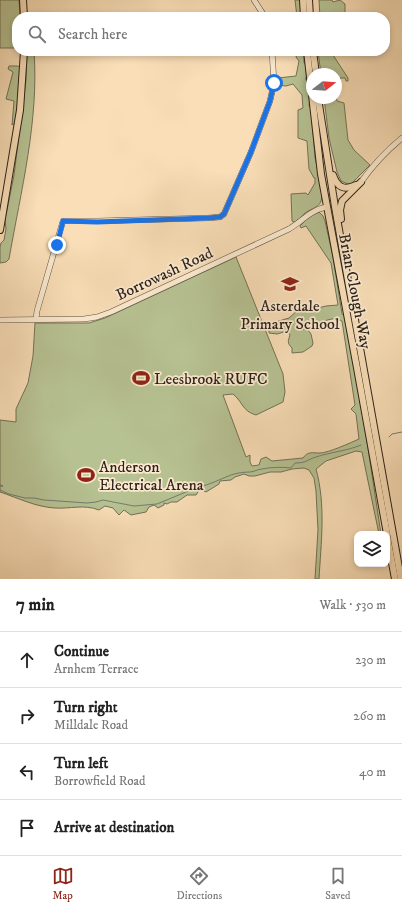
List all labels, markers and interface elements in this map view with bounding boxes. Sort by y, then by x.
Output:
search box [12,12,390,56]
icon: search [26,23,48,45]
text: Search here [58,25,127,44]
north arrow [306,68,342,104]
route start [265,74,283,92]
street label: Brian Clough Way [334,232,376,351]
route end [48,236,66,254]
street label: Borrowash Road [113,243,216,305]
school or university icon: Asterdale Primary School [280,274,300,294]
place label: Asterdale Primary School [240,296,340,334]
sports icon: Leesbrook RUFC [131,368,151,388]
place label: Leesbrook RUFC [154,369,268,389]
place label: Anderson Electrical Arena [99,457,204,495]
sports icon: Anderson Electrical Arena [76,465,96,485]
map controls [354,531,390,567]
button: layers [354,531,390,567]
text: 7 min [16,594,55,616]
text: Walk · 530 m [319,597,386,613]
text: Continue [54,642,109,661]
icon: ahead [16,649,38,671]
text: 230 m [355,652,386,668]
text: Arnhem Terrace [54,661,139,677]
text: Turn right [54,698,117,717]
icon: right [16,705,38,727]
text: 260 m [353,708,386,724]
text: Milldale Road [54,717,128,733]
text: Turn left [54,754,108,773]
icon: left [16,761,38,783]
text: 40 m [359,764,386,780]
text: Borrowfield Road [54,773,146,789]
icon: arrive [16,817,38,839]
text: Arrive at destination [54,818,174,837]
tab: Map [52,865,74,903]
tab: Directions [177,865,222,903]
tab: Saved [325,865,350,903]

